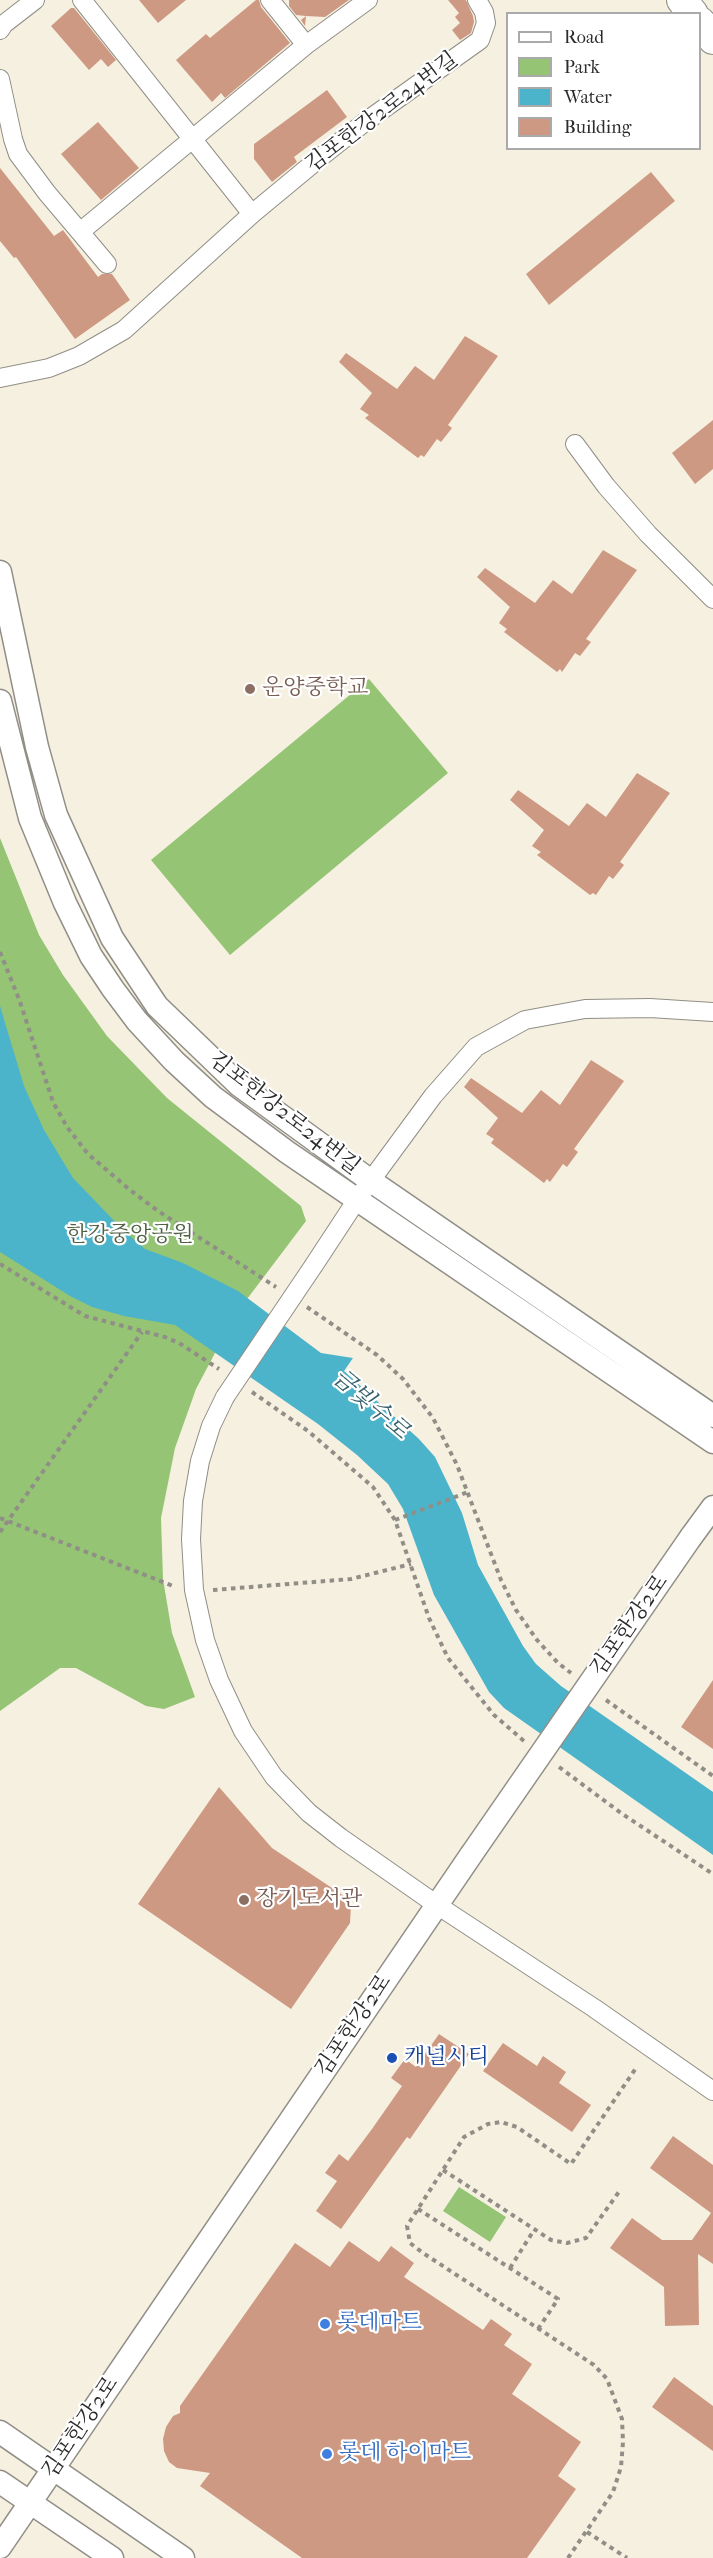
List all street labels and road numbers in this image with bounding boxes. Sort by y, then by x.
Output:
street label: 김포한강2로24번길 [300,47,464,179]
street label: 김포한강2로24번길 [203,1047,365,1181]
street label: 김포한강2로 [585,1570,675,1682]
street label: 김포한강2로 [310,1970,398,2082]
street label: 김포한강2로 [37,2372,125,2484]

